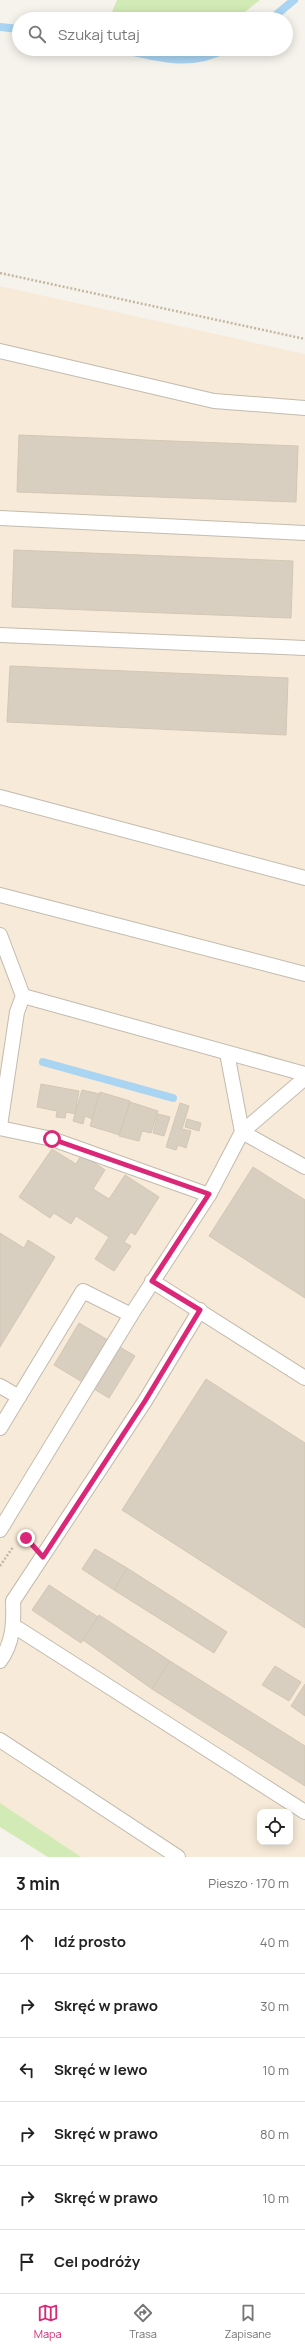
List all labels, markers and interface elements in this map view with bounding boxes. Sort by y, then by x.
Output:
search box [12,12,293,56]
icon: search [26,23,48,45]
text: Szukaj tutaj [58,24,140,45]
route start [43,1130,61,1148]
route end [17,1529,35,1547]
map controls [257,1809,293,1845]
button: locate [257,1809,293,1845]
text: 3 min [16,1872,60,1895]
text: Pieszo · 170 m [208,1874,289,1892]
icon: ahead [16,1931,38,1953]
text: Idź prosto [54,1931,126,1952]
text: 40 m [260,1933,289,1951]
icon: right [16,1995,38,2017]
text: Skręć w prawo [54,1995,158,2016]
text: 30 m [260,1997,289,2015]
icon: left [16,2059,38,2081]
text: Skręć w lewo [54,2059,148,2080]
text: 10 m [262,2061,289,2079]
icon: right [16,2123,38,2145]
text: Skręć w prawo [54,2123,158,2144]
text: 80 m [260,2125,289,2143]
icon: right [16,2187,38,2209]
text: Skręć w prawo [54,2187,158,2208]
text: 10 m [262,2189,289,2207]
icon: arrive [16,2251,38,2273]
text: Cel podróży [54,2251,140,2272]
tab: Mapa [34,2302,62,2341]
tab: Trasa [129,2302,157,2341]
tab: Zapisane [224,2302,271,2341]

